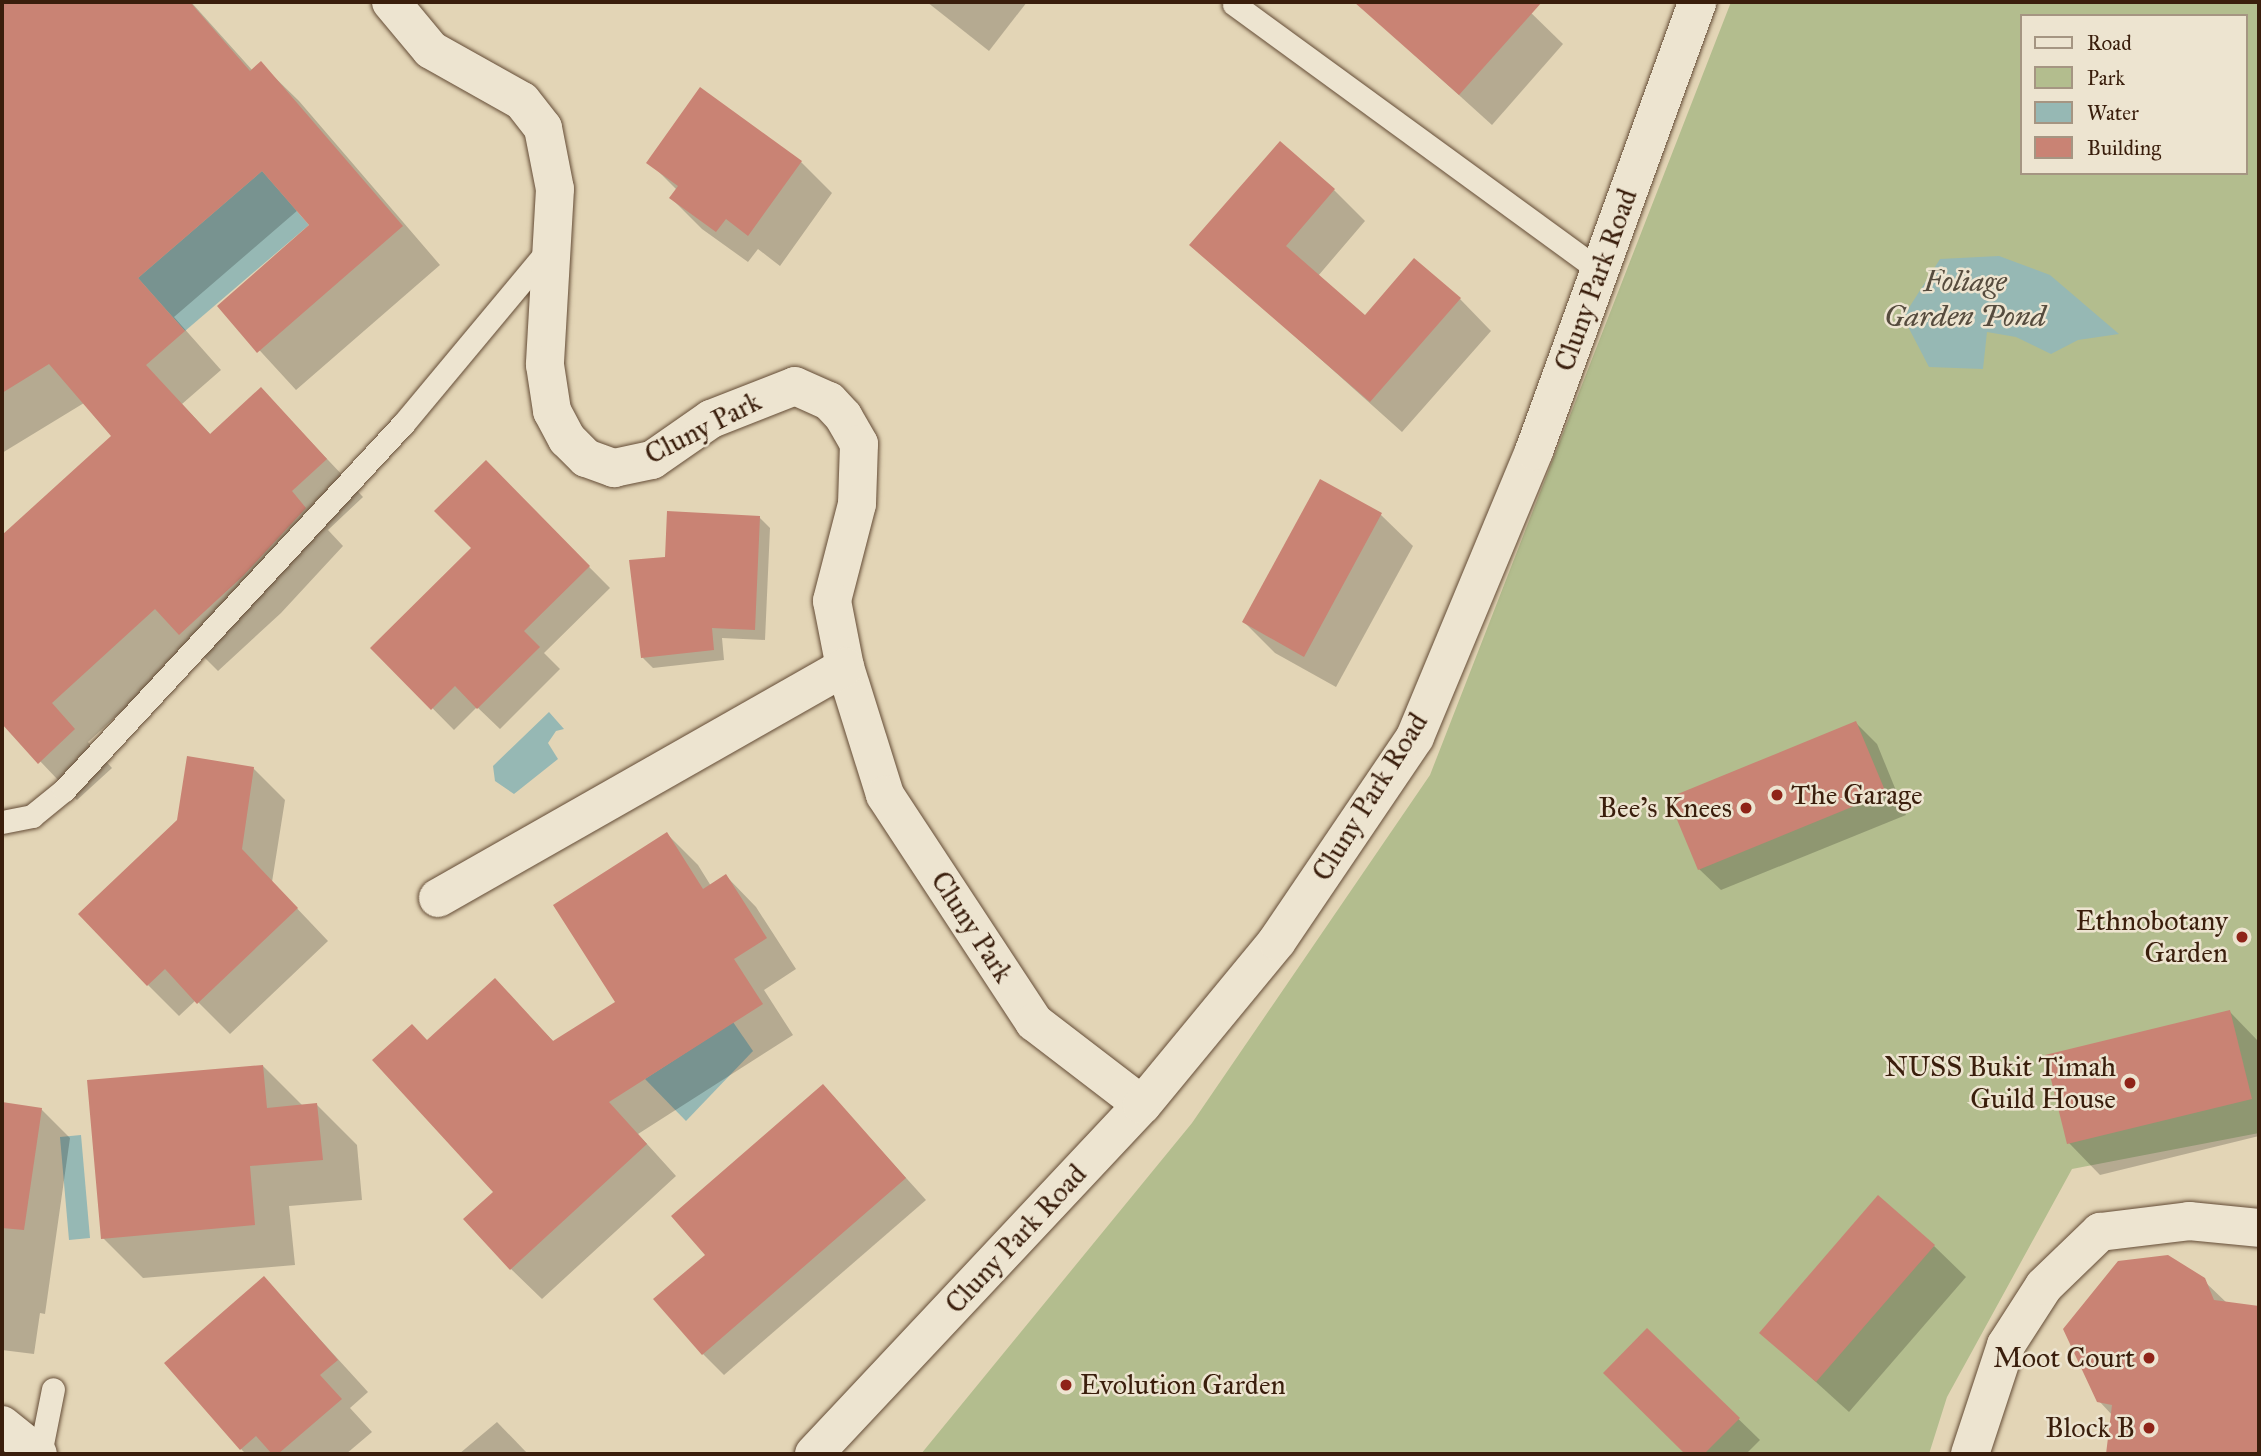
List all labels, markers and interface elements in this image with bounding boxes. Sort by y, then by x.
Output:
legend [2020,14,2247,175]
text: Road [2087,30,2132,56]
text: Park [2087,65,2125,91]
text: Water [2087,100,2139,126]
text: Building [2087,135,2161,161]
street label: Cluny Park Road [1547,184,1645,376]
water label: Foliage Garden Pond [1884,263,2046,334]
street label: Cluny Park [639,384,767,472]
street label: Cluny Park Road [1305,707,1435,887]
place label: The Garage [1791,778,1923,812]
marker: The Garage [1769,787,1785,803]
place label: Bee's Knees [1599,791,1732,825]
marker: Bee's Knees [1738,800,1754,816]
street label: Cluny Park [924,865,1020,989]
place label: Ethnobotany Garden [2076,904,2228,970]
marker: Ethnobotany Garden [2234,929,2250,945]
place label: NUSS Bukit Timah Guild House [1884,1050,2116,1116]
marker: NUSS Bukit Timah Guild House [2122,1075,2138,1091]
street label: Cluny Park Road [938,1157,1094,1321]
place label: Moot Court [1993,1341,2135,1375]
marker: Moot Court [2141,1350,2157,1366]
place label: Evolution Garden [1080,1368,1286,1402]
marker: Evolution Garden [1058,1377,1074,1393]
place label: Block B [2045,1411,2135,1445]
marker: Block B [2141,1420,2157,1436]

